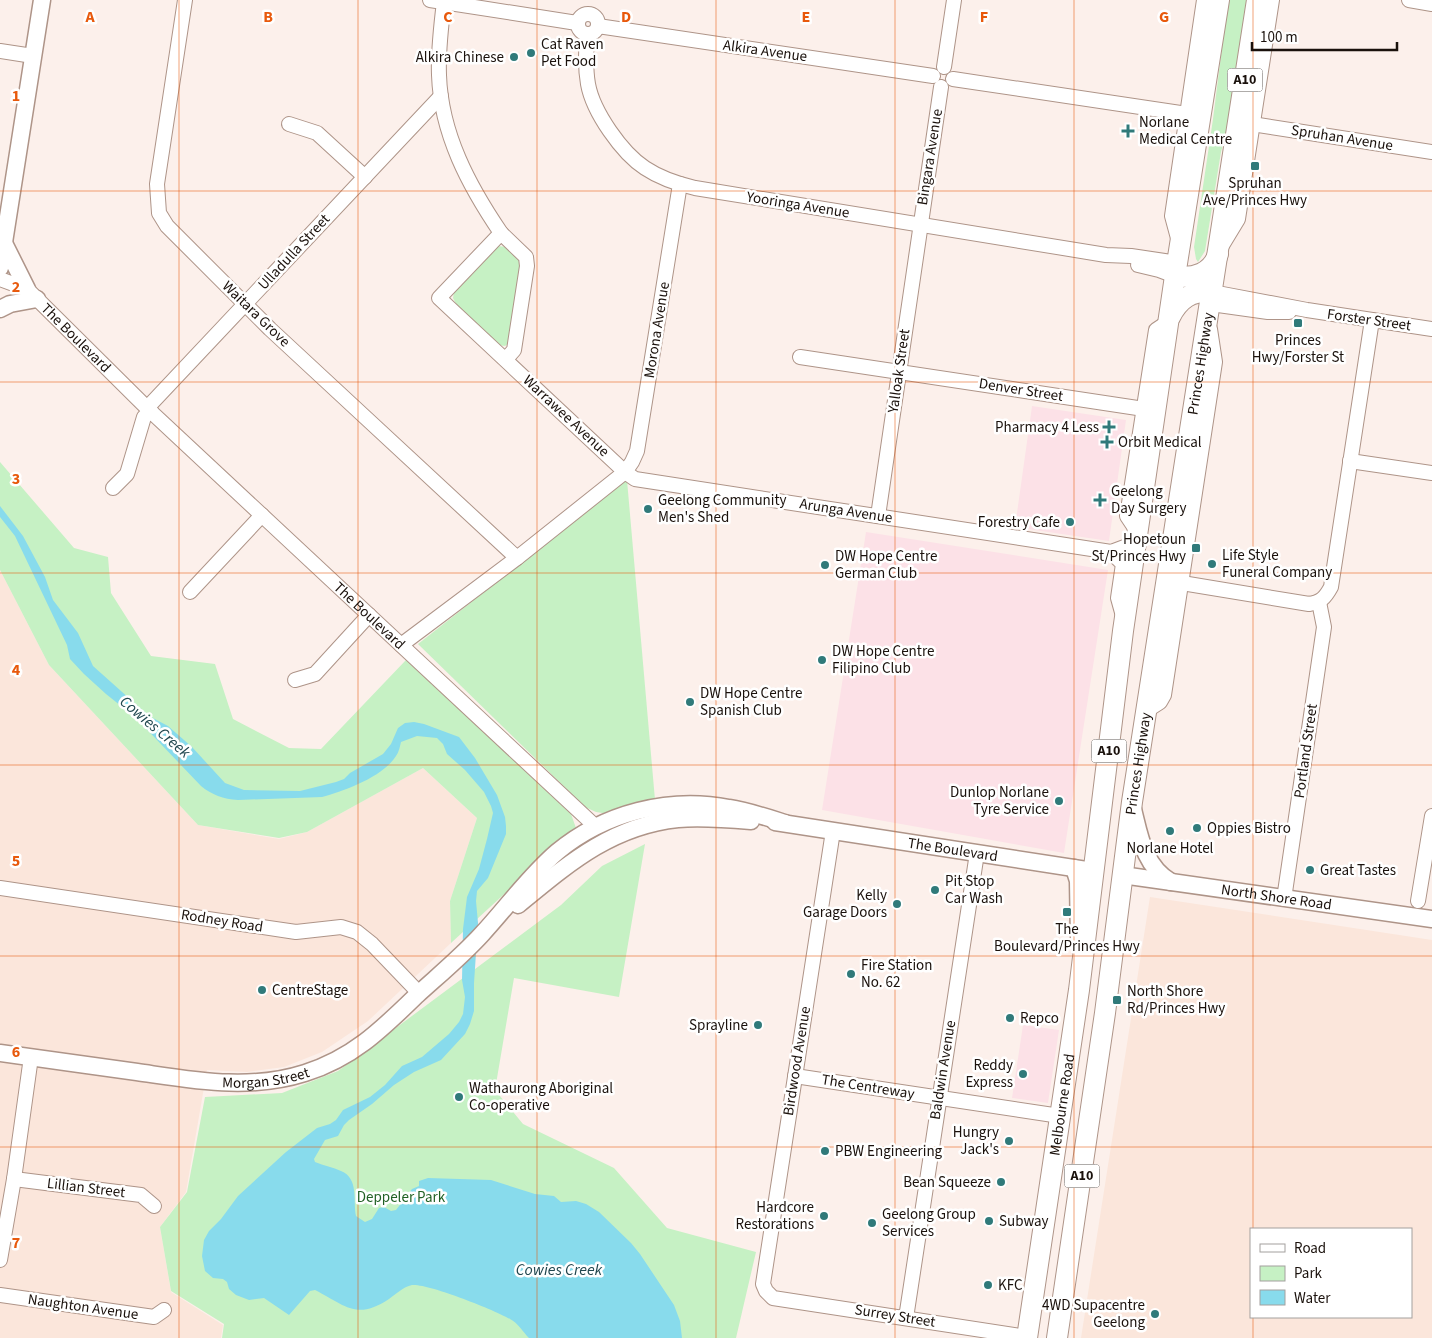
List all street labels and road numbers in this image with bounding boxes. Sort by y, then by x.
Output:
street label: Alkira Avenue [722,35,808,67]
road number: A10 [1228,68,1262,92]
street label: Bingara Avenue [912,107,948,207]
street label: Spruhan Avenue [1290,120,1394,156]
street label: Yooringa Avenue [744,186,851,224]
street label: Ulladulla Street [253,209,335,295]
street label: Waitara Grove [217,276,295,352]
street label: Morona Avenue [639,280,675,380]
street label: The Boulevard [36,298,116,377]
street label: Forster Street [1326,304,1412,336]
street label: Princes Highway [1182,311,1219,416]
street label: Yalloak Street [883,328,915,415]
street label: Warrawee Avenue [518,370,614,462]
street label: Denver Street [977,373,1065,407]
street label: Arunga Avenue [798,493,894,529]
street label: The Boulevard [329,577,410,654]
street label: Portland Street [1289,702,1323,800]
street label: Princes Highway [1120,711,1156,816]
road number: A10 [1092,739,1126,762]
street label: The Boulevard [906,832,999,867]
street label: North Shore Road [1220,879,1333,915]
street label: Rodney Road [179,904,265,938]
street label: Birdwood Avenue [778,1005,816,1117]
street label: Baldwin Avenue [925,1019,961,1121]
street label: Melbourne Road [1044,1052,1080,1157]
street label: Morgan Street [222,1062,312,1093]
street label: The Centreway [820,1069,916,1105]
road number: A10 [1064,1164,1100,1188]
street label: Lillian Street [46,1173,126,1203]
street label: Naughton Avenue [26,1289,140,1325]
street label: Surrey Street [853,1299,937,1333]

